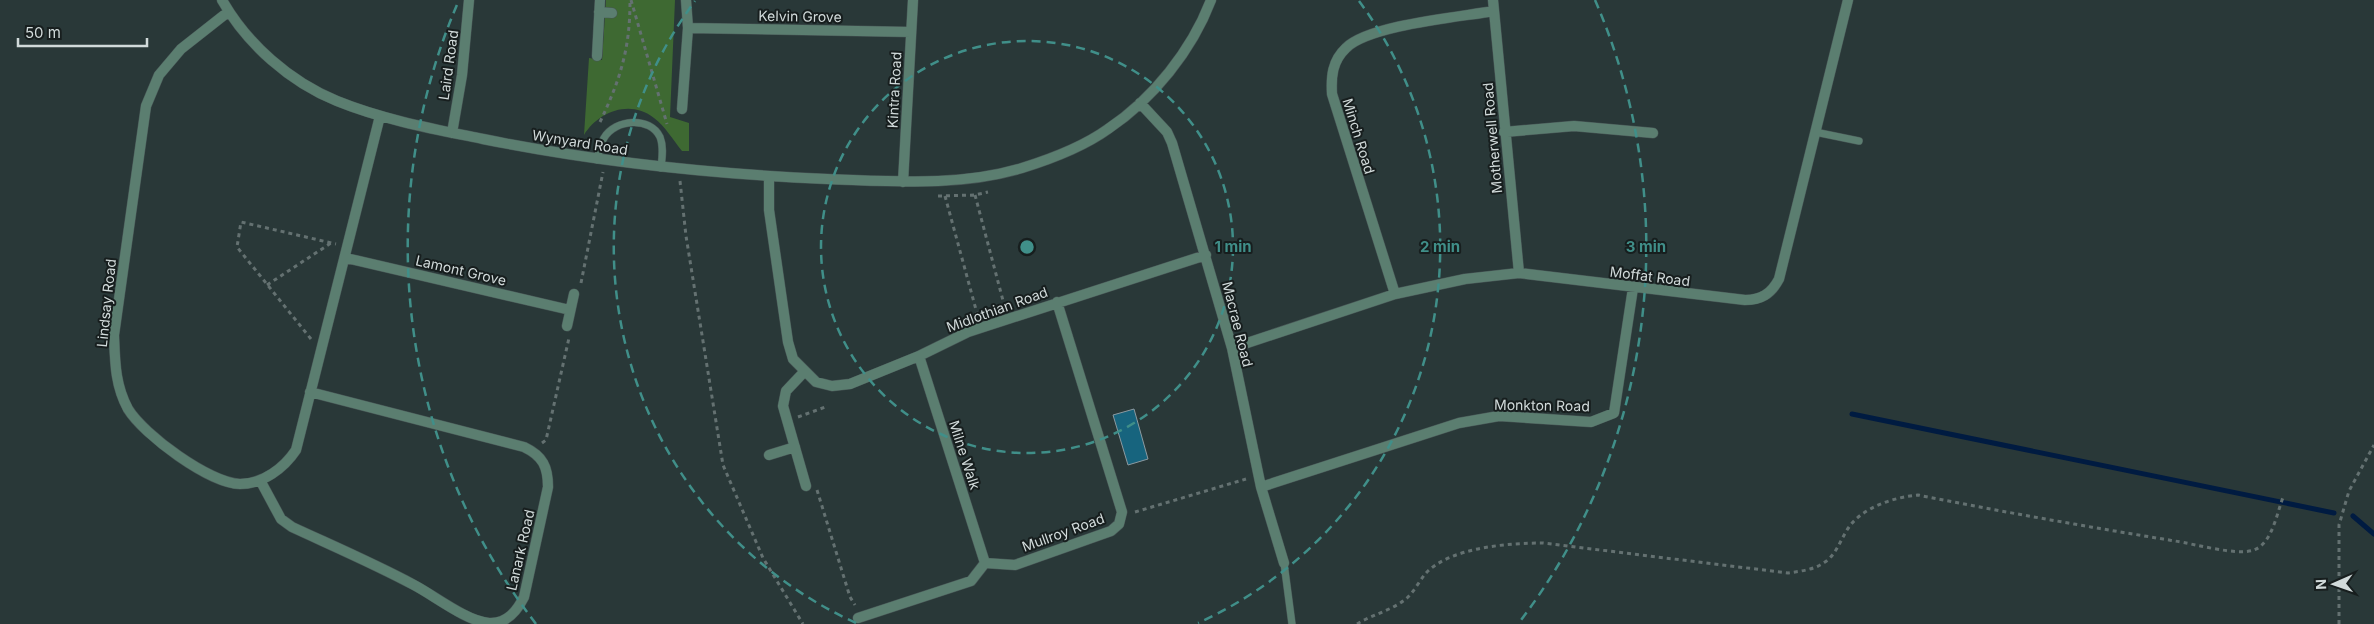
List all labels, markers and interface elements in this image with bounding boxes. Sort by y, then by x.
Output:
street label: Kelvin Grove [758,7,842,25]
scale bar [18,15,146,47]
text: 50 m [25,23,61,42]
street label: Laird Road [435,29,461,101]
street label: Kintra Road [884,51,904,129]
street label: Motherwell Road [1479,82,1505,194]
street label: Minch Road [1339,96,1379,176]
street label: Wynyard Road [531,126,629,158]
text: 1 min [1214,237,1252,256]
text: 2 min [1420,237,1460,256]
text: 3 min [1626,237,1666,256]
centre of rings [1018,238,1036,256]
street label: Lamont Grove [414,251,508,289]
street label: Lindsay Road [93,258,119,348]
street label: Moffat Road [1609,263,1691,289]
street label: Macrae Road [1219,279,1257,369]
street label: Midlothian Road [944,283,1050,335]
street label: Monkton Road [1494,396,1590,414]
street label: Milne Walk [946,418,984,492]
street label: Lanark Road [502,508,538,592]
street label: Mullroy Road [1019,509,1107,555]
north arrow [2309,559,2359,609]
text: N [2312,579,2329,590]

